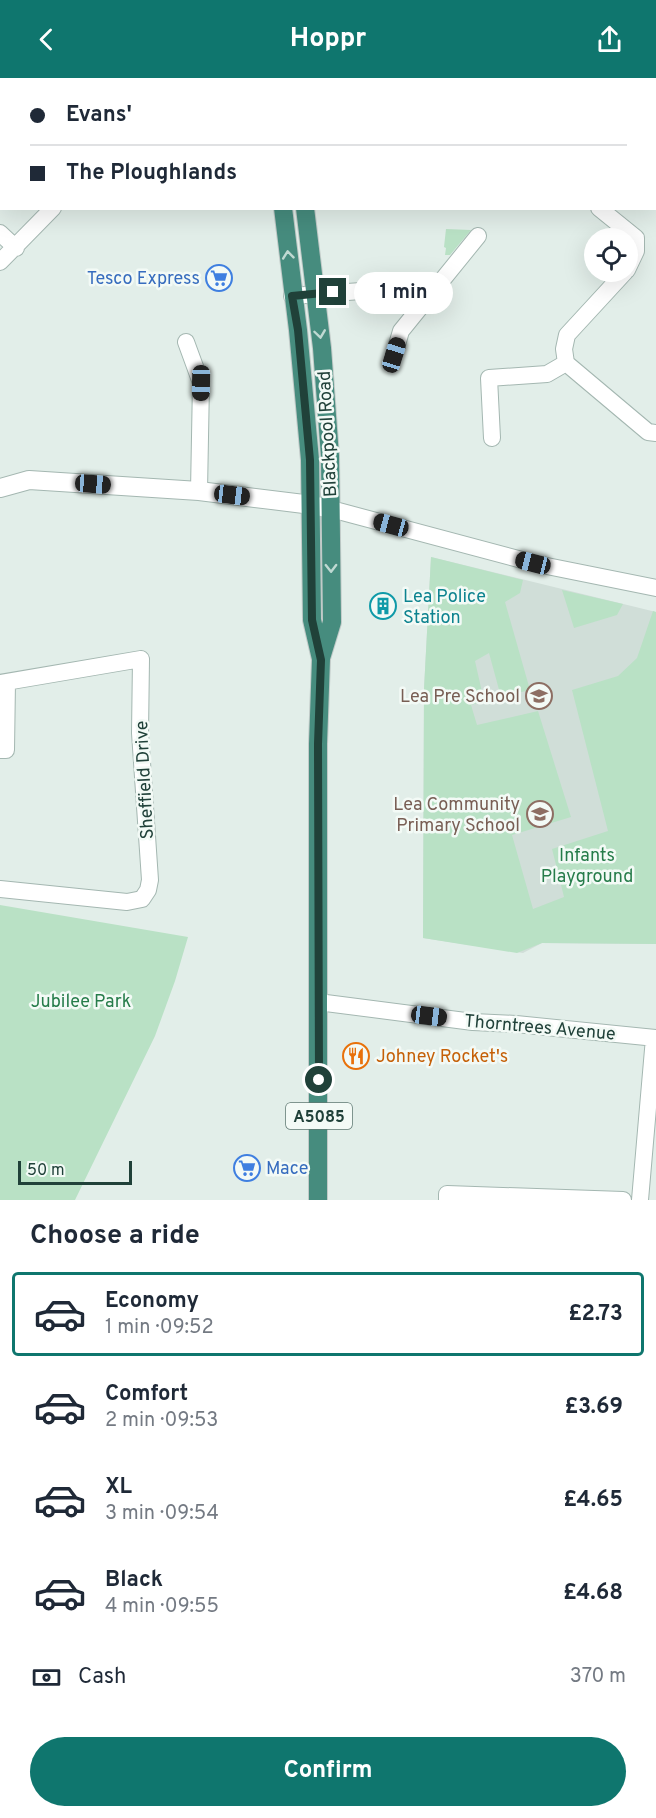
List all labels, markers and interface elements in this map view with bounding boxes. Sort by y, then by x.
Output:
text: Hoppr [290,22,366,56]
icon: back [30,23,63,56]
icon: share [593,23,626,56]
text: Evans' [66,102,132,129]
text: The Ploughlands [66,160,237,187]
map controls [584,228,638,282]
button: locate [584,228,638,282]
one-way arrow [282,251,294,260]
supermarket icon: Tesco Express [204,263,234,293]
place label: Tesco Express [87,268,200,291]
callout: 1 min [354,271,453,313]
route end [319,278,346,305]
text: 1 min [379,280,428,306]
one-way arrow [313,329,326,339]
car [380,335,408,375]
car [192,365,210,401]
street label: Blackpool Road [314,370,343,498]
car [74,474,112,494]
car [213,484,251,506]
car [371,512,411,538]
car [513,550,553,576]
one-way arrow [325,563,337,572]
place label: Lea Police Station [403,586,486,630]
building icon: Lea Police Station [368,591,398,621]
school or university icon: Lea Pre School [524,681,554,711]
place label: Lea Pre School [400,686,520,709]
street label: Sheffield Drive [131,720,160,840]
place label: Lea Community Primary School [393,794,520,838]
school or university icon: Lea Community Primary School [525,799,555,829]
park label: Infants Playground [541,845,633,889]
park label: Jubilee Park [31,991,131,1014]
car [410,1005,448,1027]
street label: Thorntrees Avenue [463,1010,617,1047]
restaurant icon: Johney Rocket's [341,1041,371,1071]
place label: Johney Rocket's [376,1046,508,1069]
route start [305,1066,332,1093]
road number: A5085 [286,1103,352,1129]
supermarket icon: Mace [232,1153,262,1183]
scale bar [18,1158,132,1186]
place label: Mace [266,1158,309,1181]
text: 50 m [27,1161,65,1181]
text: Choose a ride [30,1219,200,1253]
icon: car [33,1287,87,1341]
text: Economy [105,1288,199,1315]
text: £2.73 [568,1301,623,1328]
text: 1 min · 09:52 [105,1315,214,1341]
icon: car [33,1380,87,1434]
text: Comfort [105,1381,188,1408]
text: £3.69 [565,1394,623,1421]
text: 2 min · 09:53 [105,1408,218,1434]
icon: car [33,1473,87,1527]
text: XL [105,1474,132,1501]
text: £4.65 [563,1487,623,1514]
text: 3 min · 09:54 [105,1501,219,1527]
icon: car [33,1566,87,1620]
text: Black [105,1567,163,1594]
text: £4.68 [563,1580,623,1607]
text: 4 min · 09:55 [105,1594,219,1620]
icon: cash [30,1661,63,1694]
text: Cash [78,1664,127,1691]
text: 370 m [570,1664,626,1690]
button: Confirm [30,1737,626,1806]

